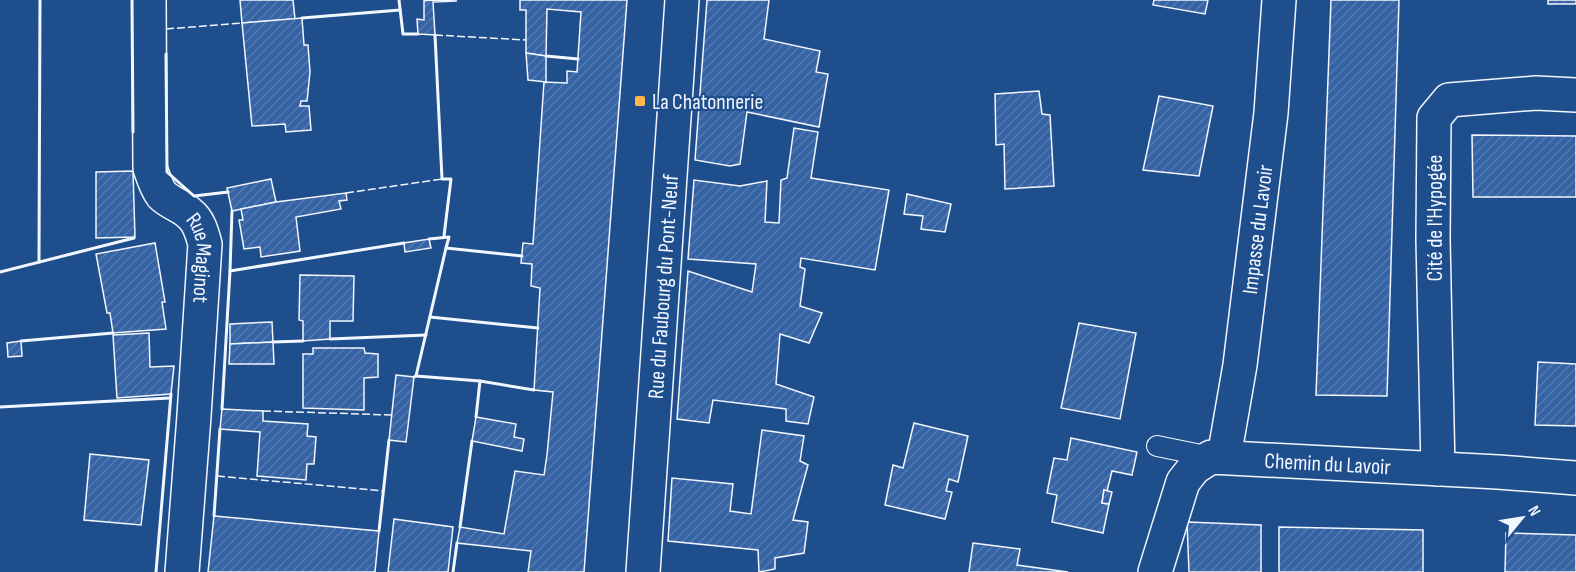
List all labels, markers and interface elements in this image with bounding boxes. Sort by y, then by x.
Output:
place label: La Chatonnerie [652,89,763,116]
marker: La Chatonnerie [633,94,647,108]
street label: Cité de l'Hypogée [1422,155,1449,281]
street label: Impasse du Lavoir [1237,163,1280,296]
street label: Rue du Faubourg du Pont-Neuf [643,173,685,400]
street label: Rue Maginot [180,207,217,304]
street label: Chemin du Lavoir [1264,448,1391,481]
north arrow [1492,488,1552,548]
text: N [1523,503,1544,520]

